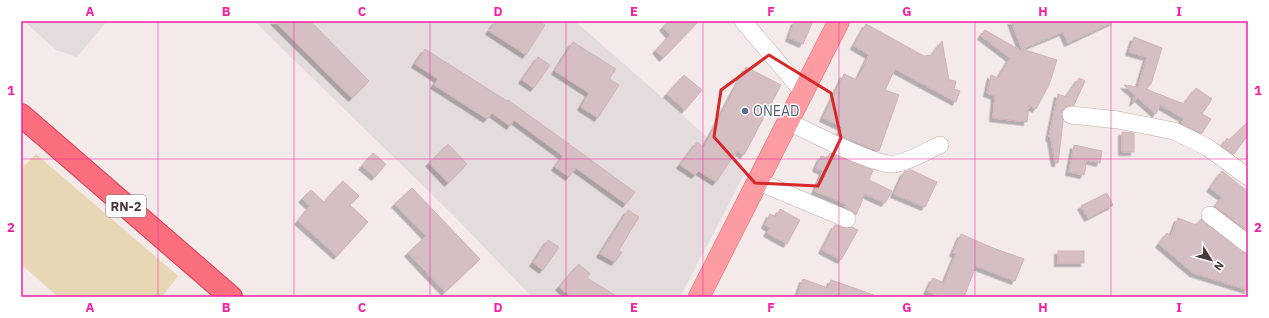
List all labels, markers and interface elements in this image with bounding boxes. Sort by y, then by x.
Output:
text: A [86,3,95,20]
text: B [222,3,231,20]
text: C [358,3,367,20]
text: D [493,3,503,20]
text: E [630,3,638,20]
text: F [767,3,775,20]
text: G [902,3,912,20]
text: H [1038,3,1048,20]
text: I [1176,3,1182,20]
text: 1 [7,82,15,99]
text: 1 [1254,82,1262,99]
place label: ONEAD [753,102,799,120]
marker: ONEAD [740,106,750,116]
road number: RN-2 [106,195,146,217]
text: 2 [7,219,15,236]
text: 2 [1254,219,1262,236]
north arrow [1191,240,1231,280]
text: N [1211,259,1227,273]
text: A [86,299,95,316]
text: B [222,299,231,316]
text: C [358,299,367,316]
text: D [493,299,503,316]
text: E [630,299,638,316]
text: F [767,299,775,316]
text: G [902,299,912,316]
text: H [1038,299,1048,316]
text: I [1176,299,1182,316]

